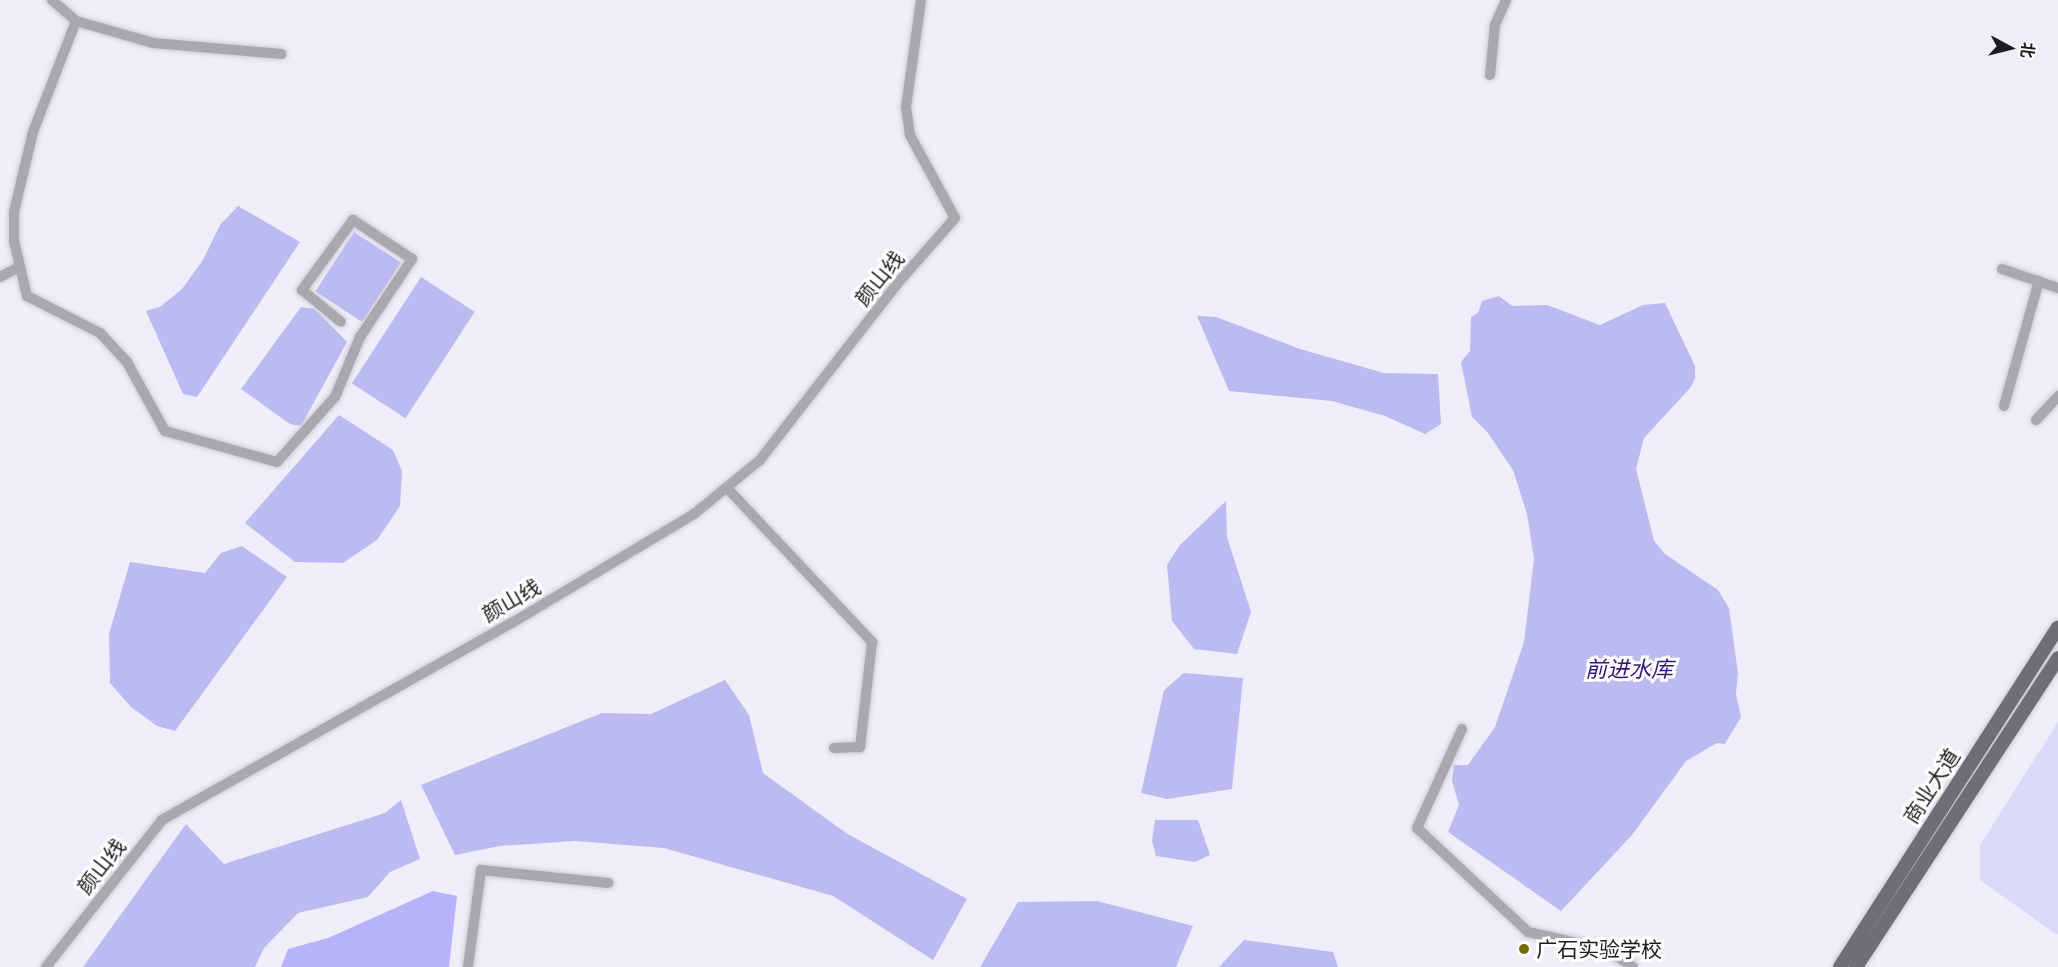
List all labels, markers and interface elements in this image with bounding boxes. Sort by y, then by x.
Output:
north arrow [1980,18,2040,78]
text: 北 [2018,41,2038,59]
street label: 颜山线 [849,246,909,310]
street label: 颜山线 [477,573,545,627]
water label: 前进水库 [1585,656,1673,682]
street label: 商业大道 [1898,744,1964,828]
street label: 颜山线 [72,833,130,899]
place label: 广石实验学校 [1536,936,1662,962]
marker: 广石实验学校 [1517,942,1531,956]

